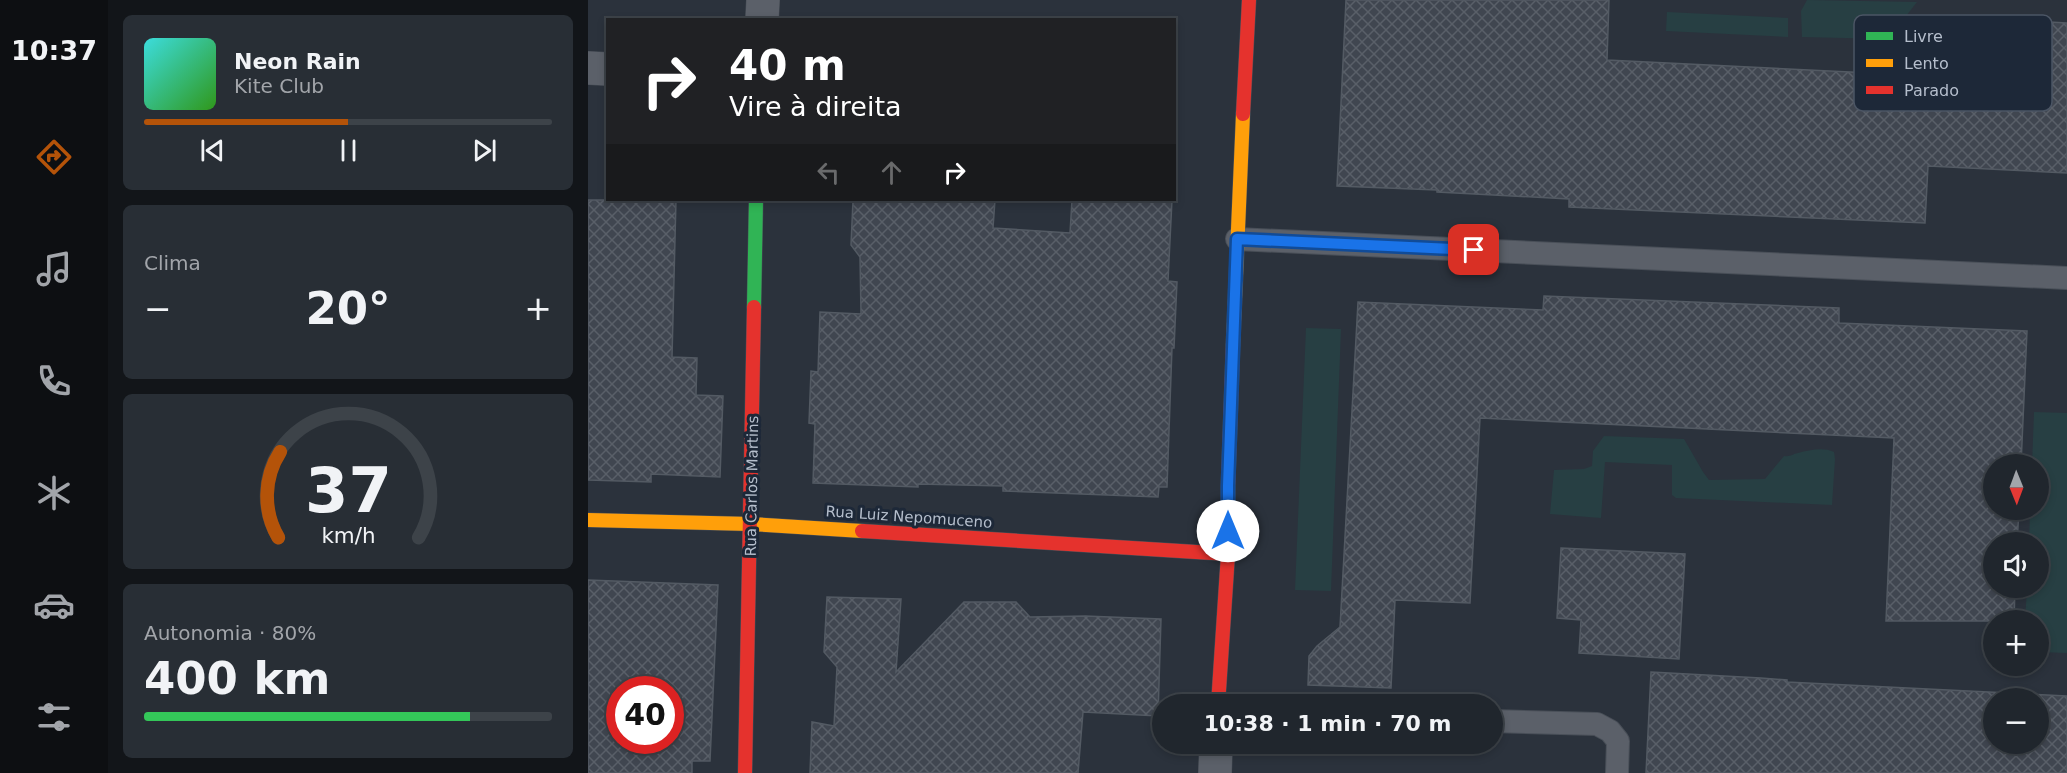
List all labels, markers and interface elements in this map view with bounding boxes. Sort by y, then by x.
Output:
legend [1854,15,2052,111]
text: Livre [1904,27,1943,46]
text: 10:37 [11,35,97,66]
text: 40 m [729,41,846,90]
icon: right [630,42,708,120]
text: Neon Rain [234,49,361,74]
text: Lento [1904,54,1949,73]
text: Kite Club [234,74,324,98]
text: Parado [1904,81,1959,100]
text: Vire à direita [729,91,902,122]
icon: previous [196,134,229,167]
icon: pause [332,134,365,167]
icon: next [468,134,501,167]
icon: directions [33,136,75,178]
icon: left [812,156,845,189]
icon: ahead [875,156,908,189]
icon: right [938,156,971,189]
pin [1448,224,1499,275]
icon: arrive [1457,233,1490,266]
icon: music [33,248,75,290]
text: Clima [144,251,201,275]
text: 20° [305,282,391,335]
text: − [144,289,172,328]
text: + [524,289,552,328]
icon: phone [33,360,75,402]
street label: Rua Carlos Martins [742,415,762,556]
text: 37 [305,454,391,527]
north arrow [1983,454,2049,520]
map controls [1983,454,2049,754]
icon: climate [33,472,75,514]
position arrow [1196,499,1260,563]
street label: Rua Luiz Nepomuceno [825,502,993,532]
text: km/h [321,524,375,549]
button: sound [1983,532,2049,598]
icon: car [33,584,75,626]
button: + [1983,610,2049,676]
text: Autonomia · 80% [144,621,316,645]
text: 400 km [144,652,330,705]
speed limit sign: 40 [606,676,684,754]
button: − [1983,688,2049,754]
icon: filters [33,696,75,738]
text: 10:38 · 1 min · 70 m [1204,711,1451,736]

